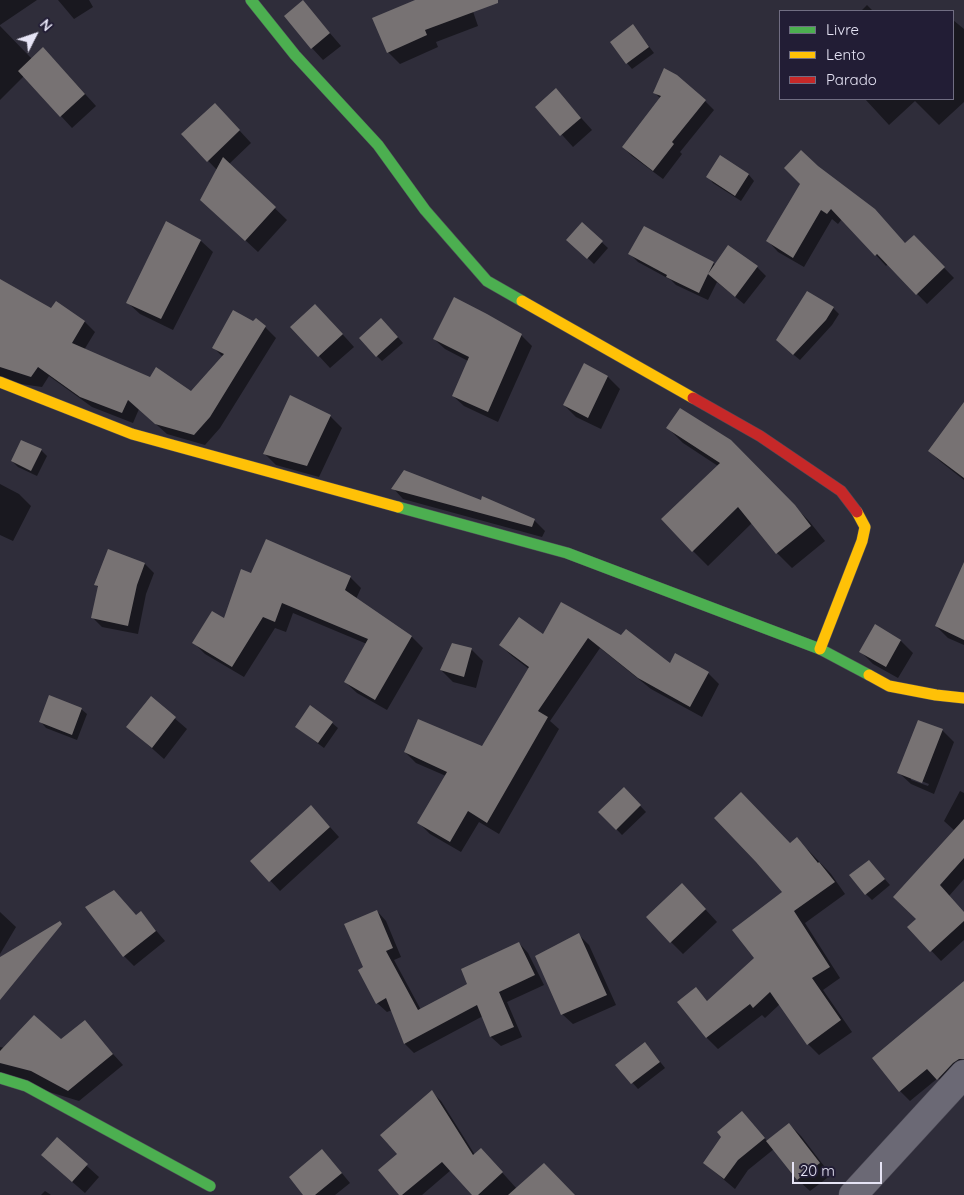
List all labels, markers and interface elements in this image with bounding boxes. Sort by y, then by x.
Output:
north arrow [10,10,60,60]
legend [779,10,954,100]
text: N [36,15,56,35]
text: Livre [826,20,859,39]
text: Lento [826,45,865,64]
text: Parado [826,70,877,89]
scale bar [794,1152,884,1184]
text: 20 m [800,1161,835,1180]

